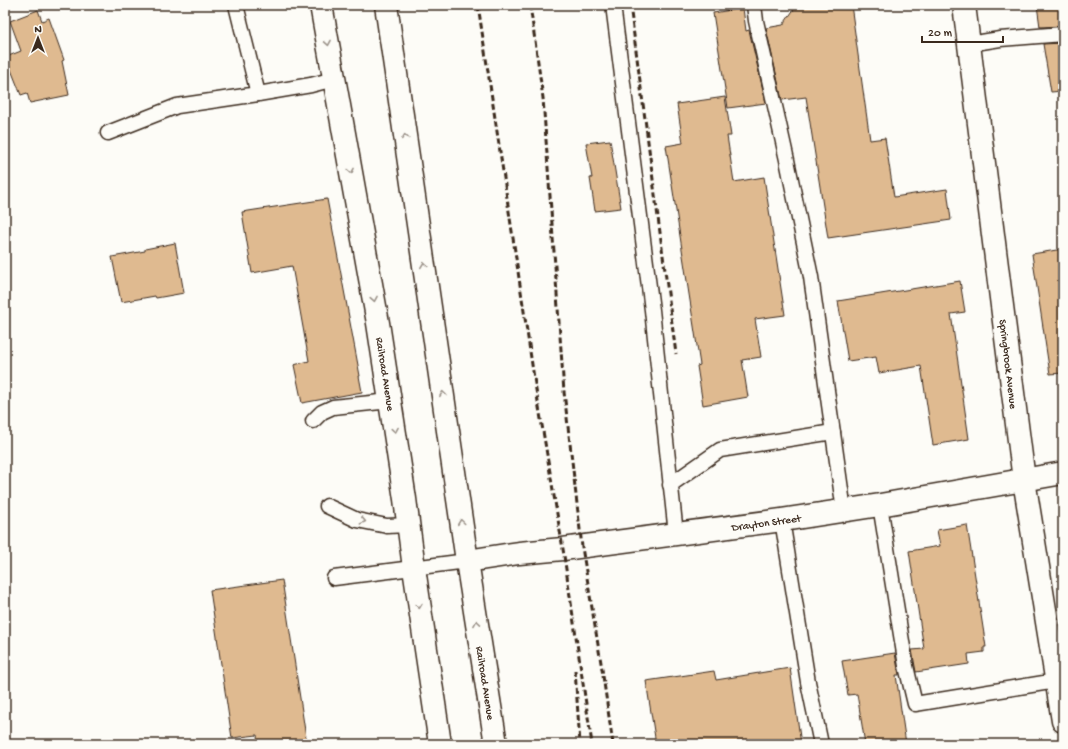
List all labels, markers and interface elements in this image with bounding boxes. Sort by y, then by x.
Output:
north arrow [18,18,58,58]
scale bar [922,18,1003,44]
text: N [34,24,42,36]
text: 20 m [928,27,953,41]
one-way arrow [323,40,331,47]
one-way arrow [401,133,410,140]
one-way arrow [346,168,354,174]
one-way arrow [420,262,429,268]
one-way arrow [369,296,378,302]
street label: Springbrook Avenue [996,319,1018,410]
street label: Railroad Avenue [372,337,396,412]
one-way arrow [439,391,448,397]
one-way arrow [390,427,399,433]
street label: Drayton Street [730,513,803,535]
one-way arrow [360,517,366,525]
one-way arrow [457,519,466,526]
one-way arrow [414,603,423,609]
one-way arrow [473,619,481,626]
street label: Railroad Avenue [472,646,496,721]

